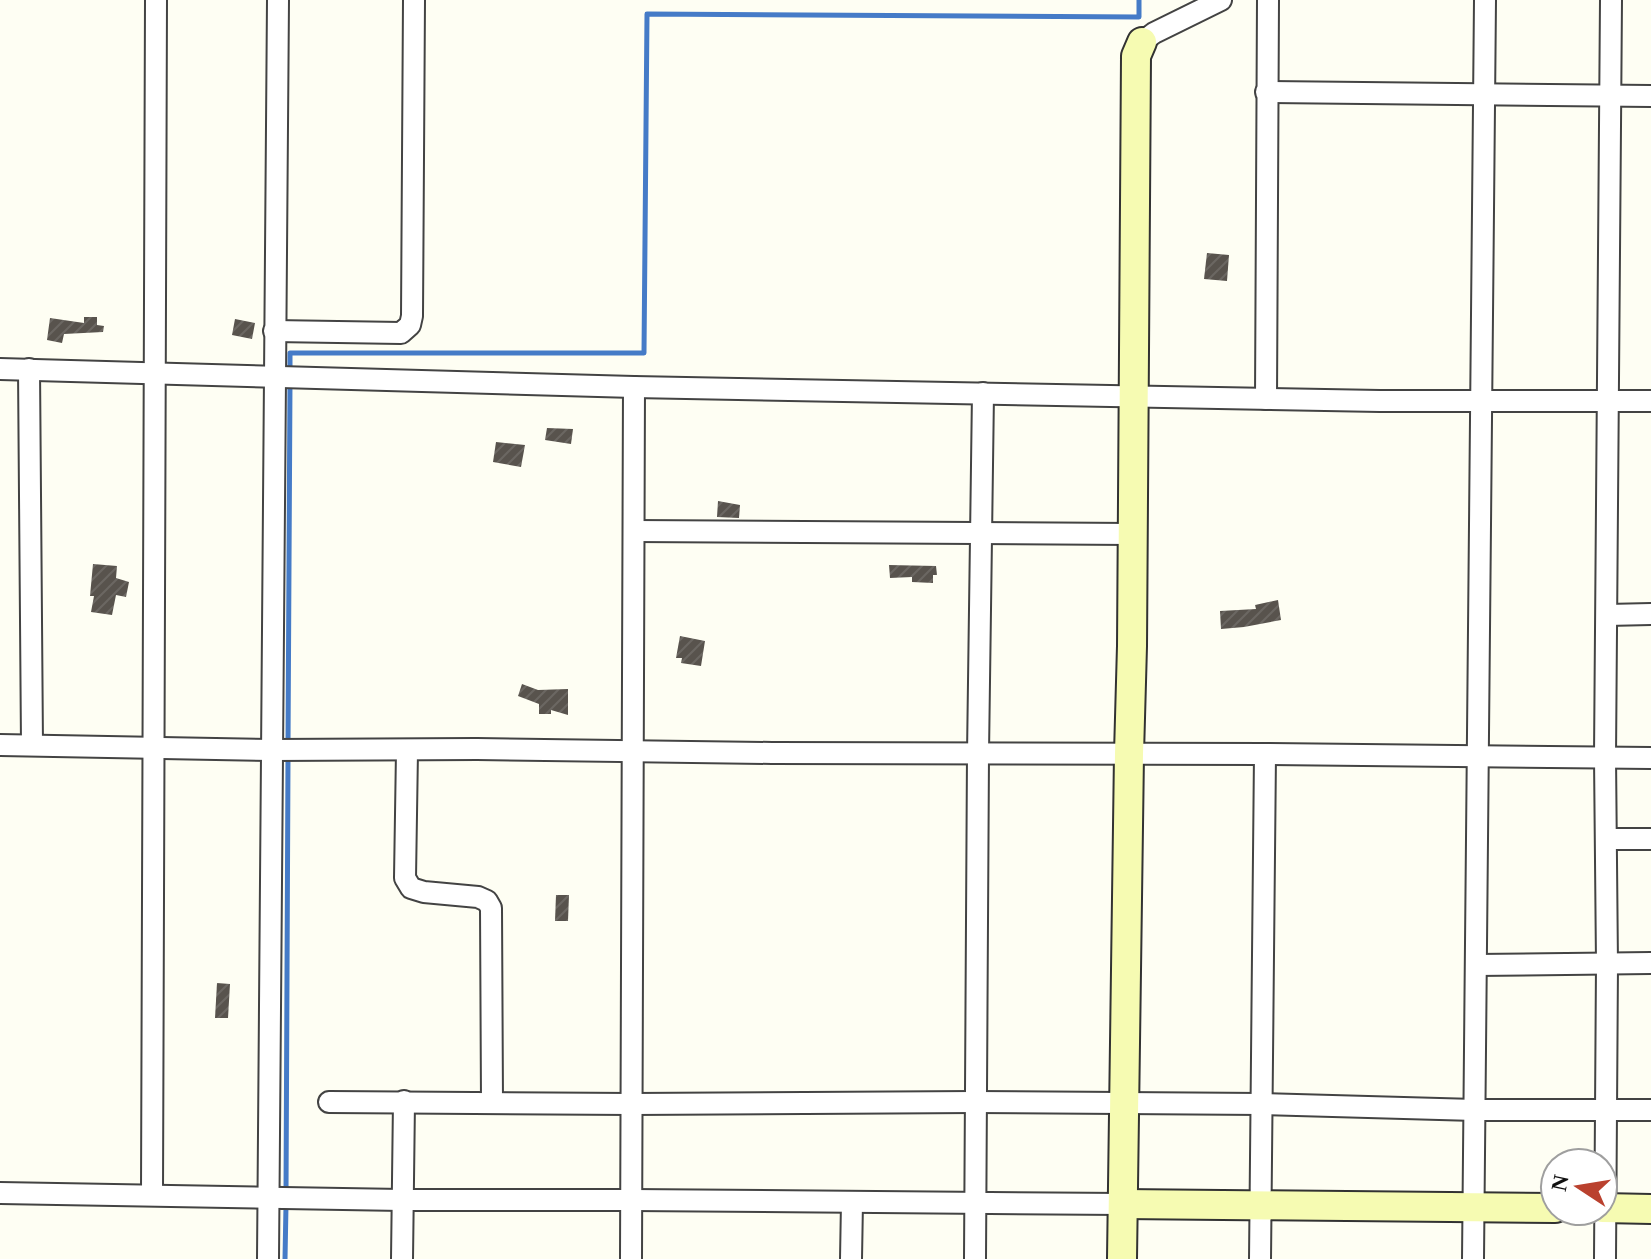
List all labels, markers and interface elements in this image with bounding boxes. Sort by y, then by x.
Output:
north arrow [1539,1147,1619,1227]
text: N [1546,1172,1574,1193]

